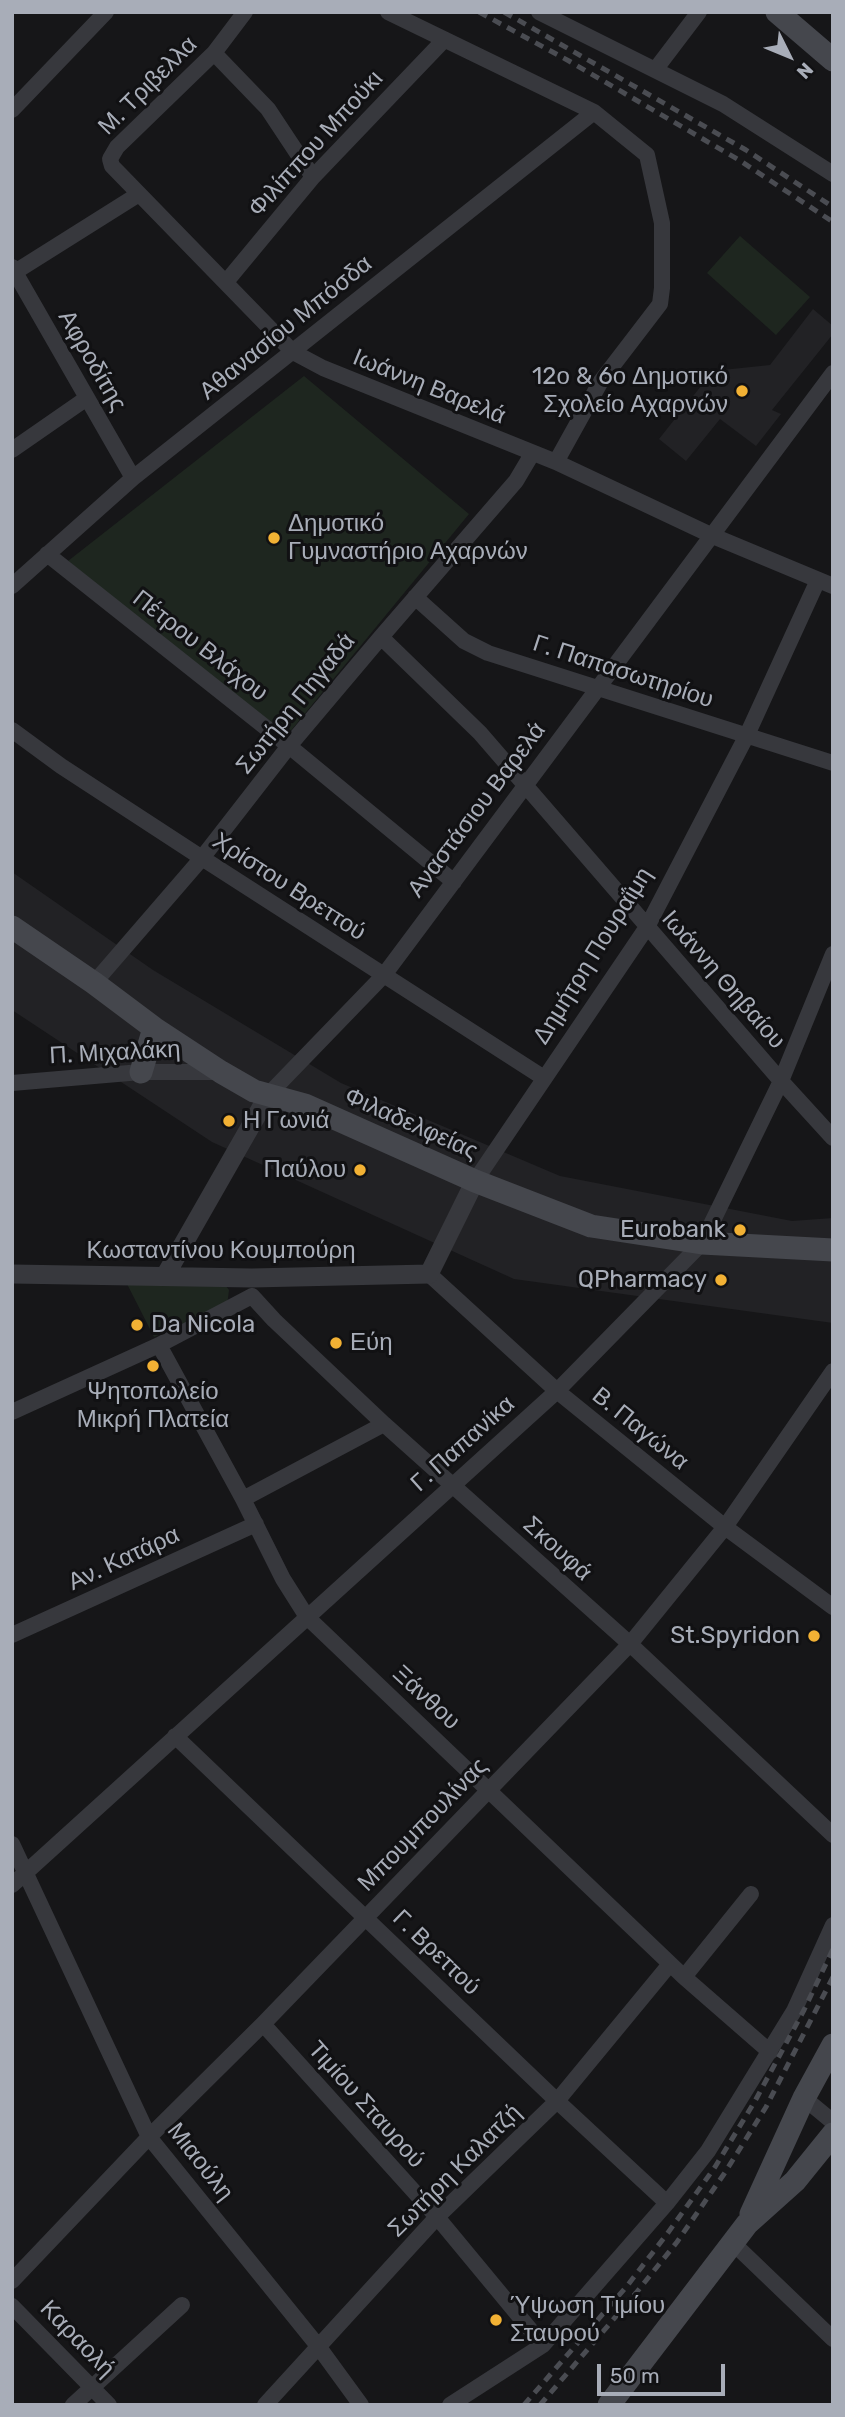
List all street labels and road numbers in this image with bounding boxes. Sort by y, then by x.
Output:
street label: Μ. Τριβελλα [93,31,203,141]
street label: Φιλίππου Μπούκι [243,65,389,223]
street label: Αθανασίου Μπόσδα [194,250,378,406]
street label: Αφροδίτης [52,305,132,417]
street label: Ιωάννη Βαρελά [348,343,510,431]
street label: Πέτρου Βλάχου [127,584,273,708]
street label: Σωτήρη Πηγαδά [230,628,362,780]
street label: Γ. Παπασωτηρίου [529,629,717,715]
street label: Αναστάσιου Βαρελά [402,717,552,903]
street label: Χρίστου Βρεττού [207,827,371,947]
street label: Δημήτρη Πουραΐμη [527,862,659,1050]
street label: Ιωάννη Θηβαίου [655,905,791,1055]
street label: Π. Μιχαλάκη [49,1035,181,1071]
street label: Φιλαδελφείας [340,1082,482,1166]
street label: Κωσταντίνου Κουμπούρη [86,1237,356,1265]
street label: Β. Παγώνα [586,1381,694,1477]
street label: Γ. Παπανίκα [405,1390,521,1498]
street label: Σκουφά [517,1511,597,1587]
street label: Αν. Κατάρα [64,1521,184,1597]
street label: Ξάνθου [386,1660,466,1736]
street label: Μπουμπουλίνας [352,1752,494,1898]
street label: Γ. Βρεττού [386,1904,486,2002]
street label: Τιμίου Σταυρού [302,2036,430,2174]
street label: Σωτήρη Καλατζή [382,2098,528,2244]
street label: Μιαούλη [161,2117,239,2207]
street label: Καραολή [34,2295,120,2383]

